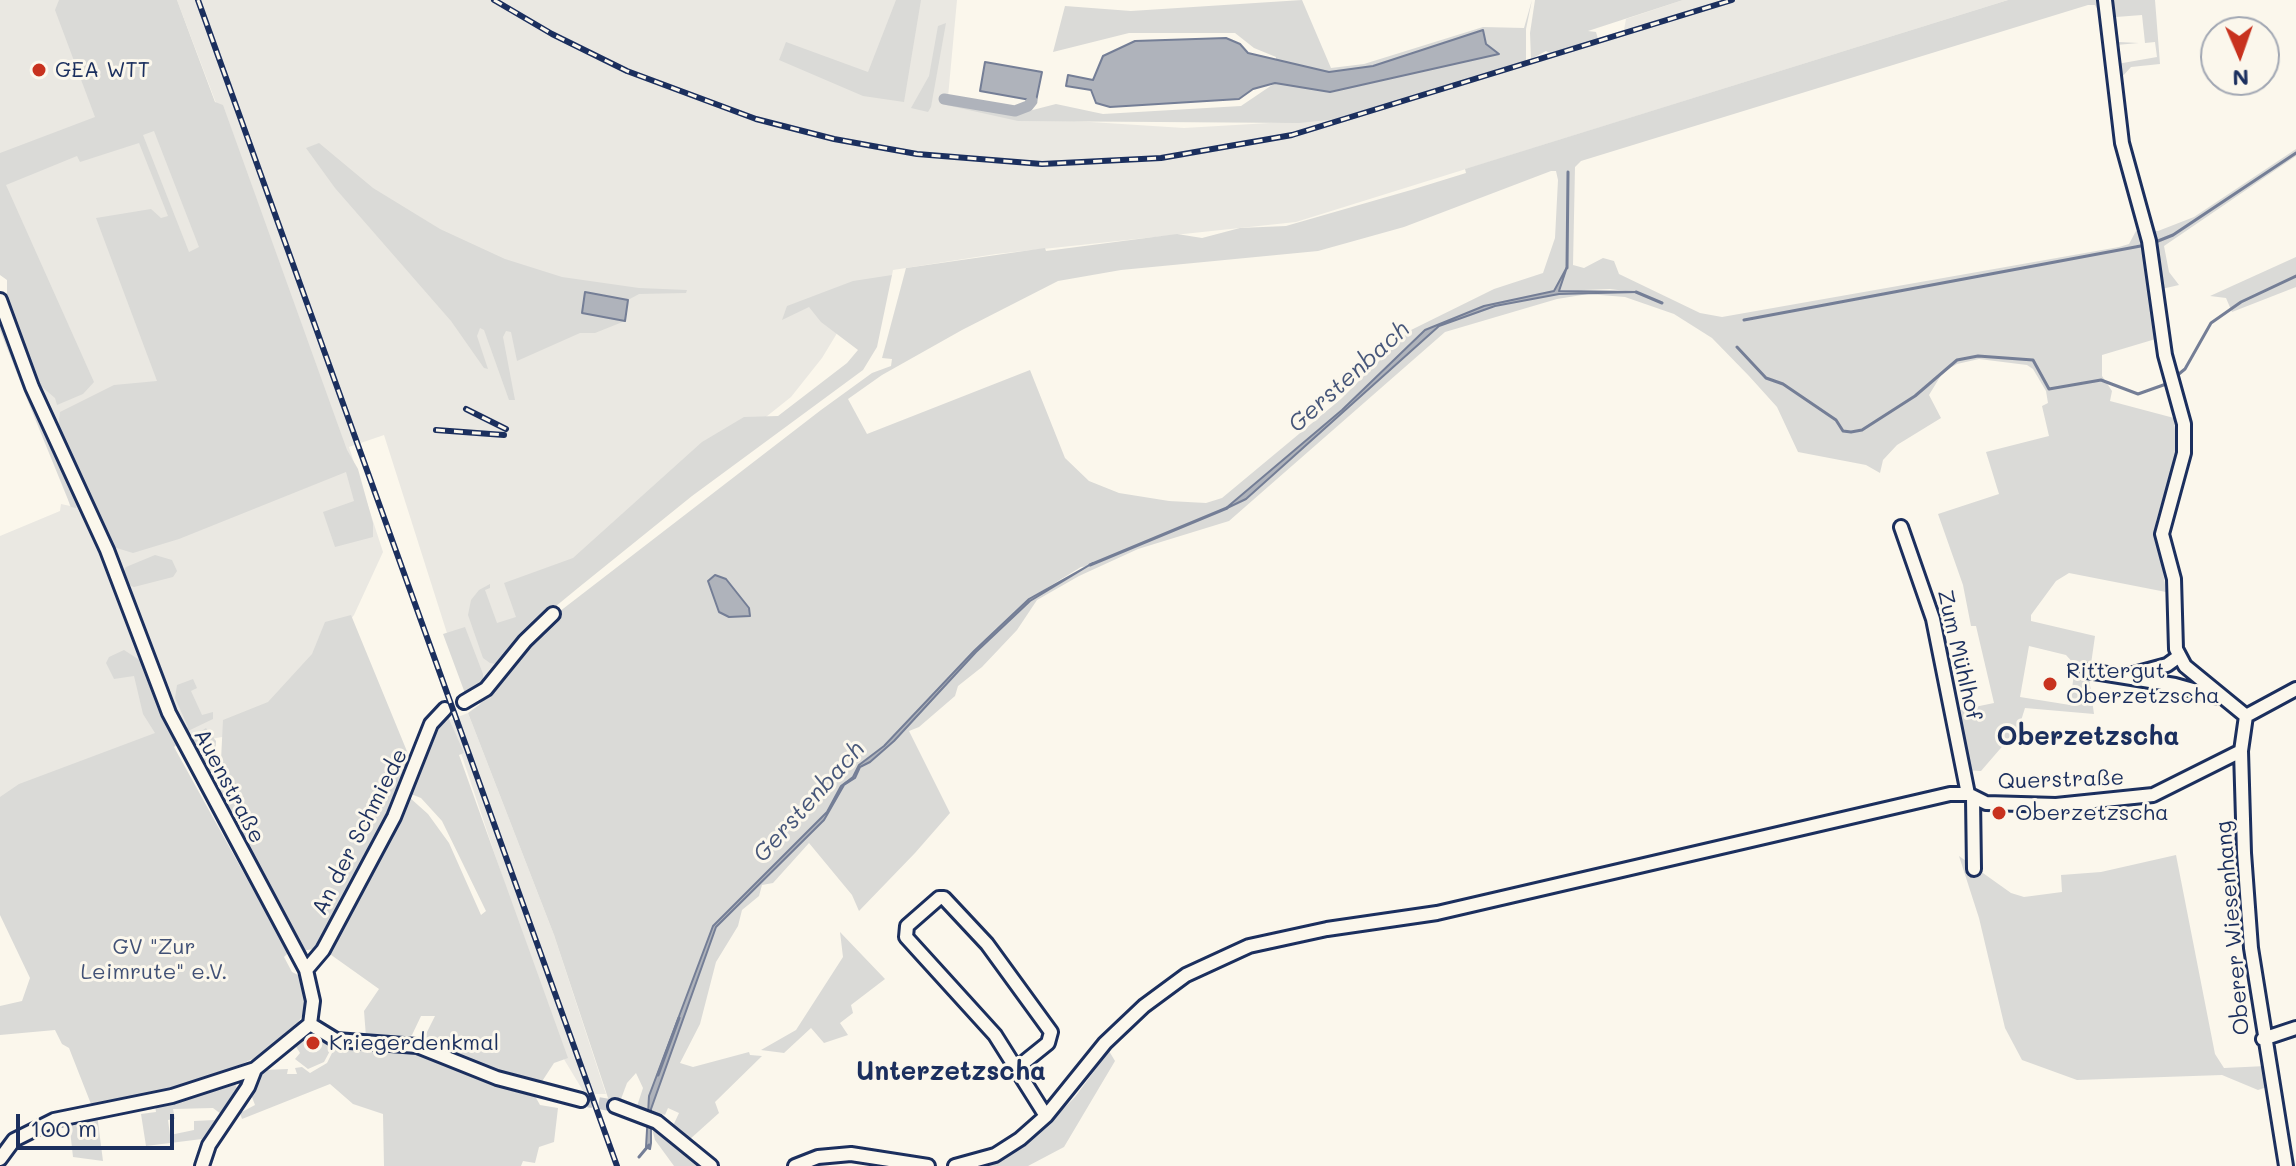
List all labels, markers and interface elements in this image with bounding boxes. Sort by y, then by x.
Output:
north arrow [2200,16,2280,96]
place label: GEA WTT [55,57,150,83]
marker: GEA WTT [30,61,48,79]
text: N [2232,64,2250,93]
water label: Gerstenbach [1283,315,1415,439]
street label: Zum Mühlhof [1931,587,1987,723]
place label: Rittergut Oberzetzscha [2066,658,2220,710]
marker: Rittergut Oberzetzscha [2041,675,2059,693]
district label: Oberzetzscha [1997,721,2179,753]
street label: Auenstraße [188,724,270,848]
water label: Gerstenbach [747,736,871,868]
street label: An der Schmiede [307,744,413,920]
street label: Querstraße [1997,765,2125,795]
place label: Oberzetzscha [2015,800,2169,826]
marker: Oberzetzscha [1990,804,2008,822]
street label: Oberer Wiesenhang [2210,820,2256,1036]
park label: GV "Zur Leimrute" e.V. [80,934,228,986]
place label: Kriegerdenkmal [329,1030,499,1056]
marker: Kriegerdenkmal [304,1034,322,1052]
district label: Unterzetzscha [856,1056,1046,1088]
scale bar [20,1098,178,1148]
text: 100 m [30,1112,97,1143]

